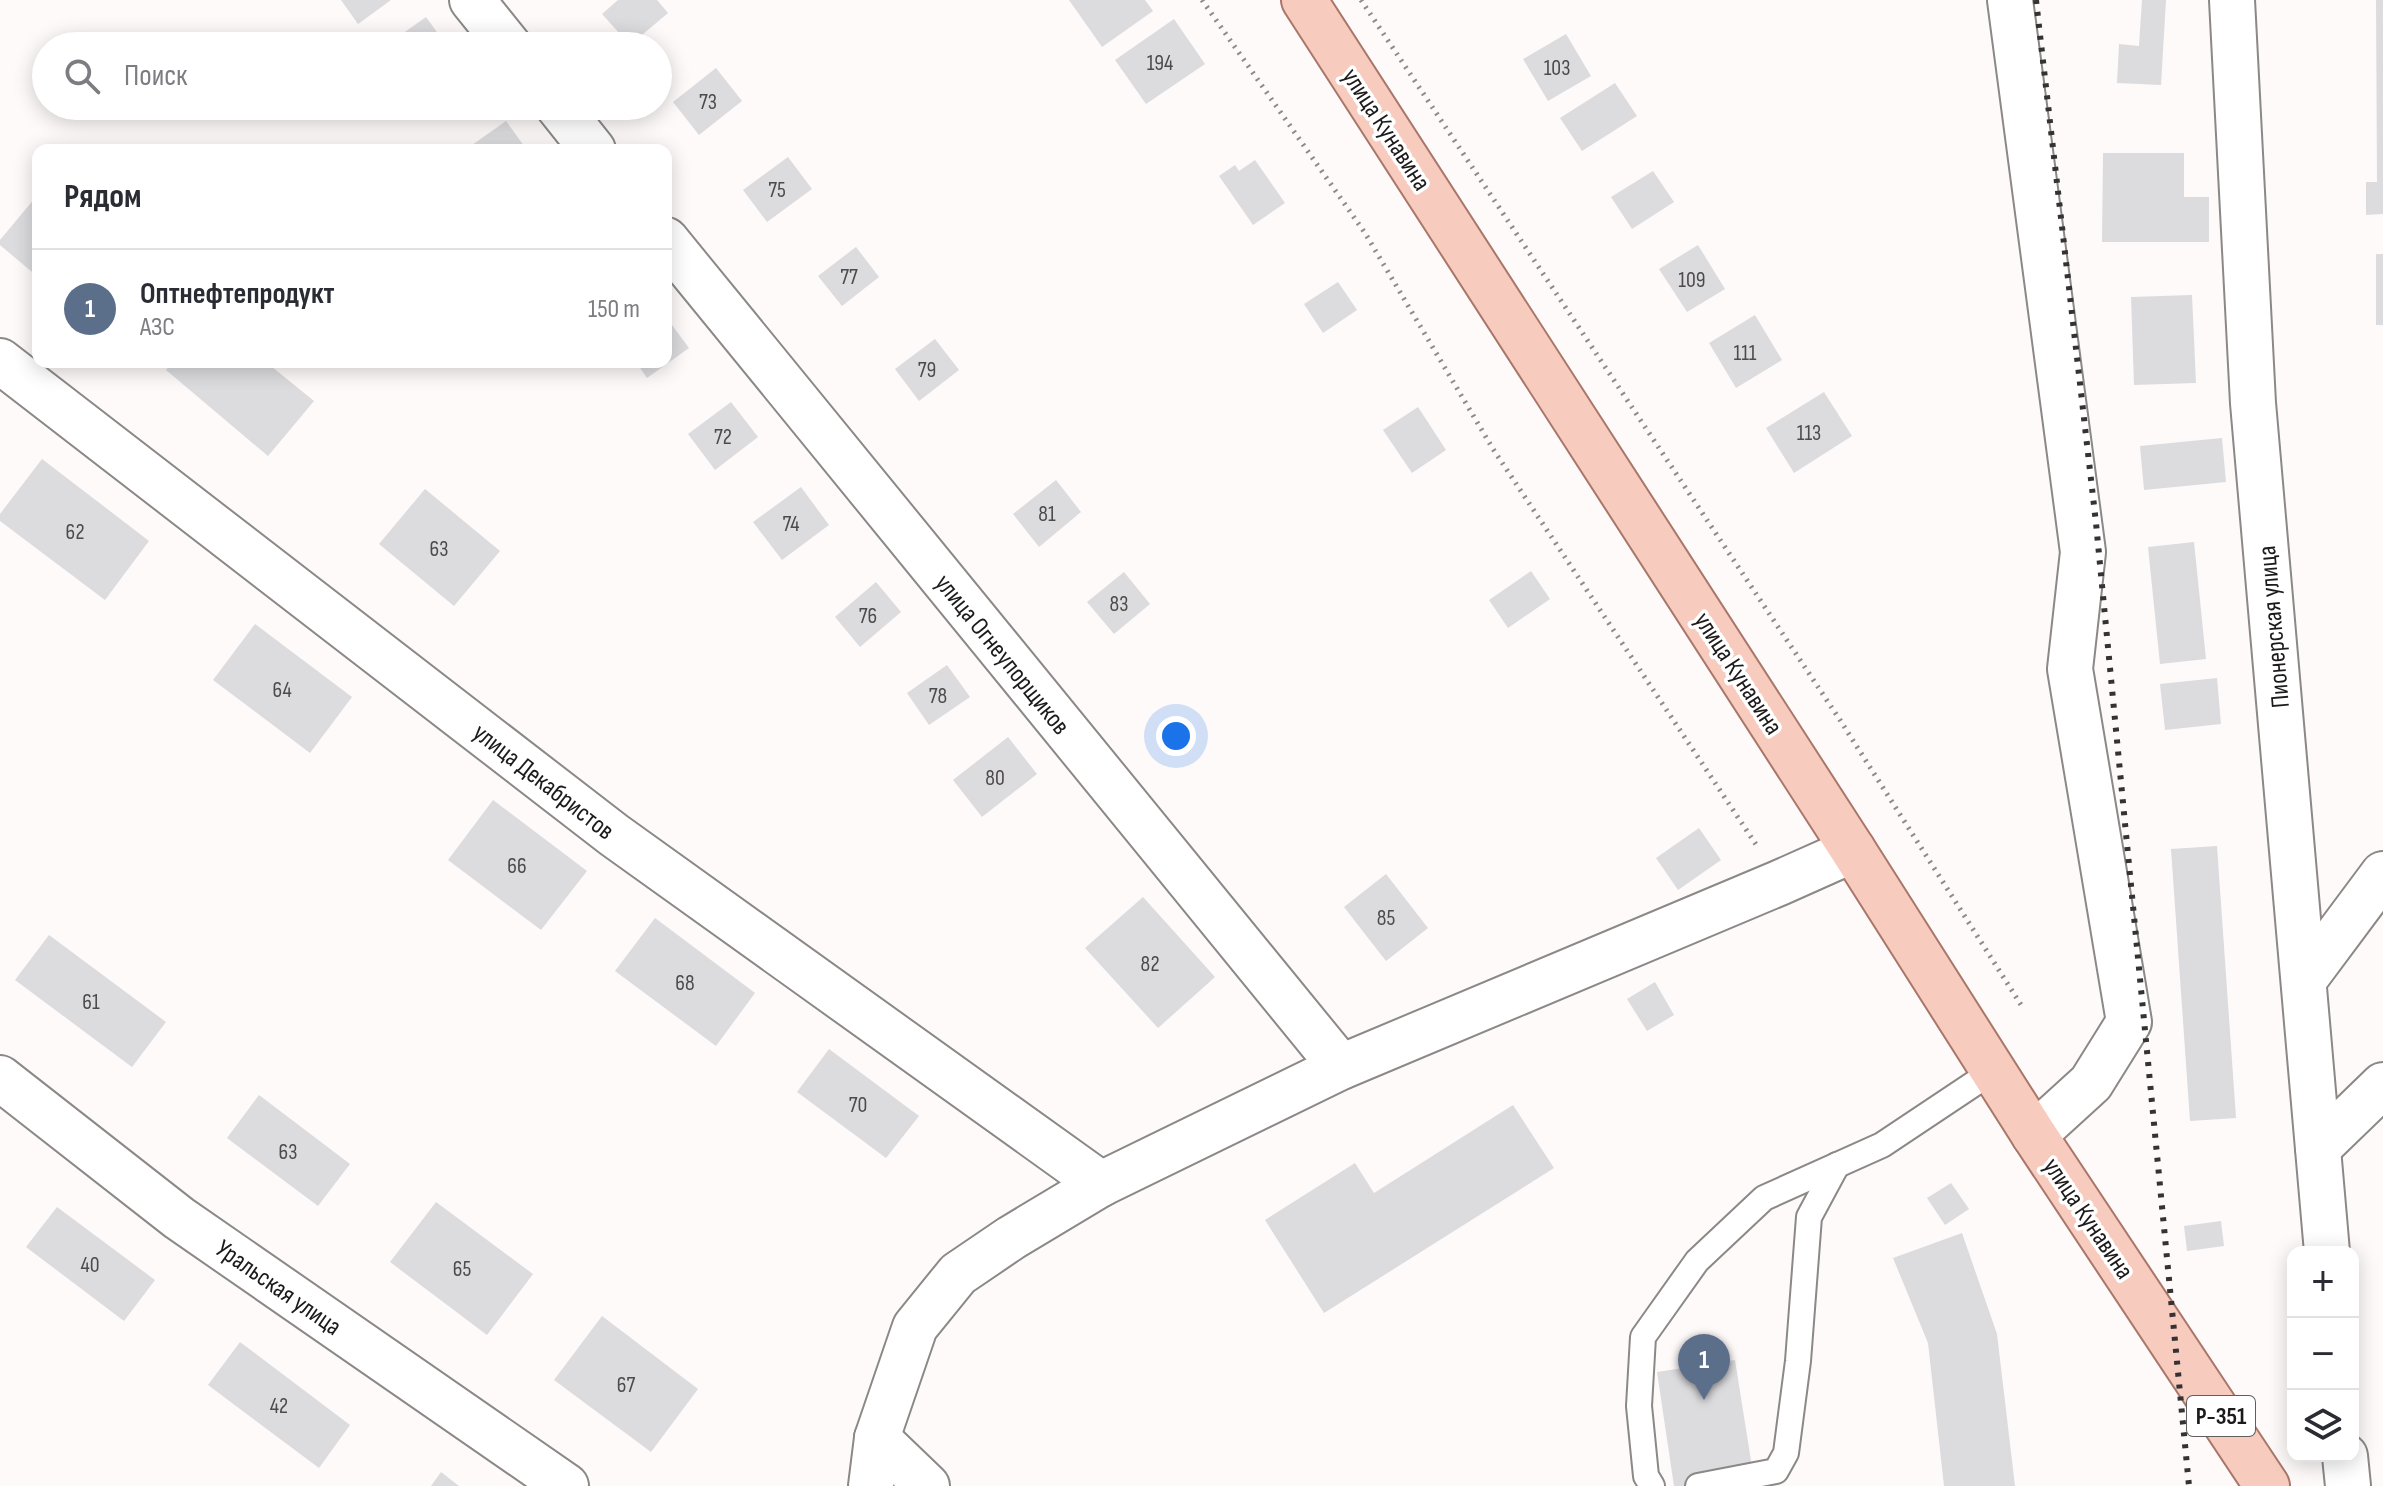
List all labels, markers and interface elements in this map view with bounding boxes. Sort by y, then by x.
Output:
search box [32,32,672,120]
house number: 194 [1147,50,1173,77]
icon: search [60,54,104,98]
house number: 103 [1544,55,1570,82]
text: Поиск [124,58,187,94]
street label: улица Кунавина [1335,63,1437,197]
house number: 73 [699,89,717,116]
text: Рядом [64,176,142,217]
house number: 75 [768,177,786,204]
house number: 77 [840,264,858,291]
house number: 109 [1678,267,1706,294]
text: Оптнефтепродукт [140,276,335,312]
text: 1 [85,294,95,325]
text: 150 m [588,294,640,325]
text: АЗС [140,312,175,343]
house number: 111 [1733,340,1757,367]
house number: 79 [918,357,936,384]
house number: 113 [1797,420,1821,447]
house number: 72 [714,424,732,451]
house number: 81 [1038,501,1056,528]
house number: 74 [783,511,799,538]
house number: 62 [66,519,84,546]
house number: 63 [430,536,448,563]
street label: Пионерская улица [2252,544,2297,709]
street label: улица Огнеупорщиков [928,569,1076,741]
house number: 83 [1110,591,1128,618]
house number: 76 [859,603,877,630]
street label: улица Кунавина [1687,607,1789,741]
house number: 64 [272,677,292,704]
house number: 78 [929,683,947,710]
your location [1156,716,1196,756]
street label: улица Декабристов [466,717,620,847]
house number: 80 [985,765,1005,792]
house number: 66 [507,853,527,880]
house number: 85 [1377,905,1395,932]
house number: 82 [1140,951,1160,978]
house number: 68 [675,970,695,997]
house number: 61 [82,989,100,1016]
house number: 70 [849,1092,867,1119]
house number: 63 [279,1139,297,1166]
street label: улица Кунавина [2036,1152,2140,1285]
street label: Уральская улица [209,1234,347,1343]
map controls [2287,1246,2359,1462]
button: + [2287,1246,2359,1318]
house number: 40 [80,1252,100,1279]
house number: 65 [453,1256,471,1283]
button: − [2287,1318,2359,1390]
pin: 1 [1678,1334,1730,1400]
house number: 67 [617,1372,635,1399]
button: layers [2287,1390,2359,1462]
house number: 42 [270,1393,288,1420]
road number: Р-351 [2187,1396,2255,1436]

